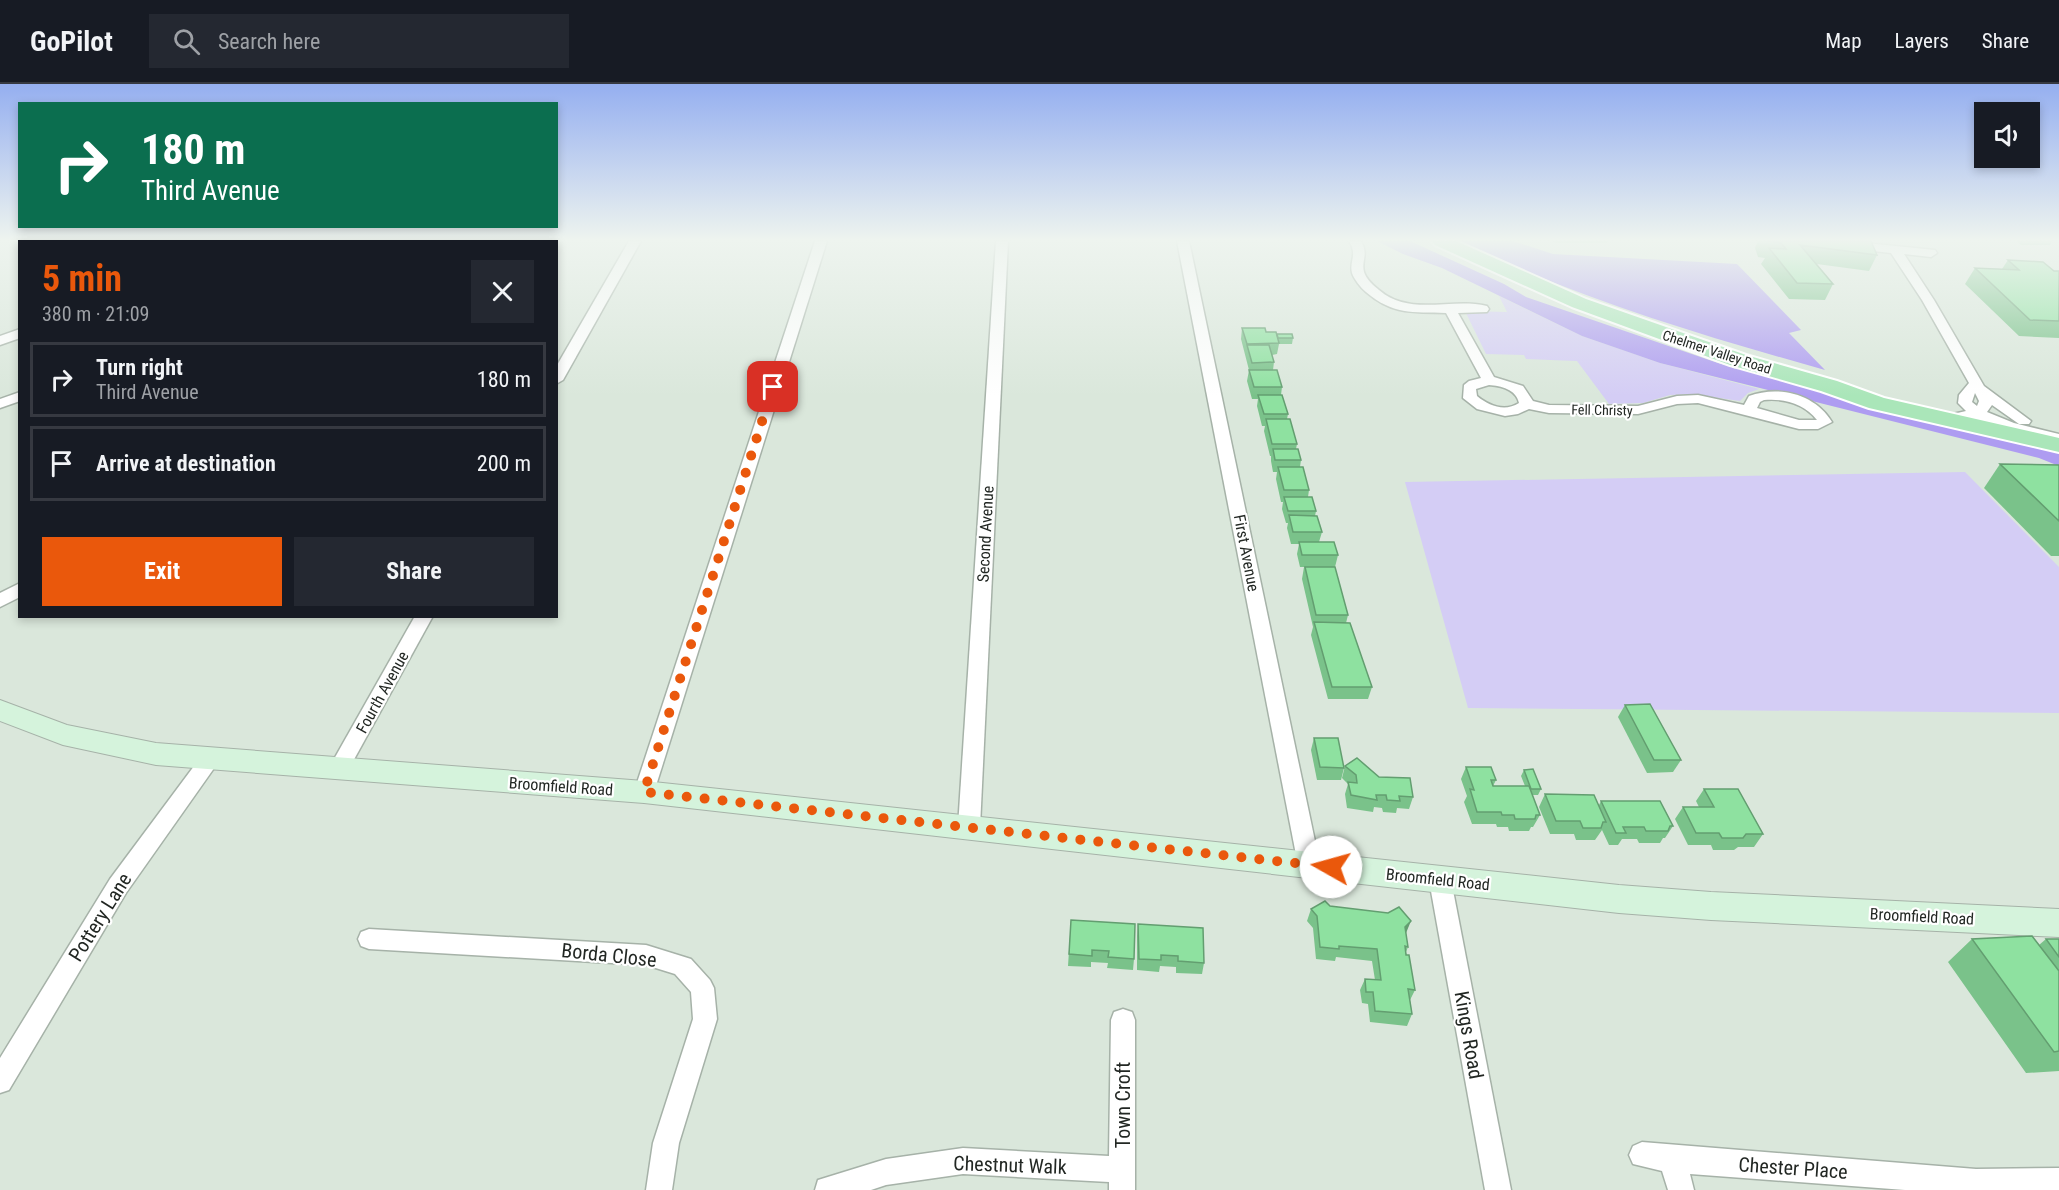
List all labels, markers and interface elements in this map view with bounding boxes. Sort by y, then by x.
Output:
search box [149,14,569,68]
text: GoPilot [30,25,113,58]
icon: search [170,25,203,58]
text: Search here [218,29,320,54]
text: Map [1825,29,1862,53]
text: Layers [1895,29,1949,53]
text: Share [1982,29,2029,53]
map controls [1974,102,2040,168]
button: sound [1974,102,2040,168]
text: 180 m [141,125,246,174]
icon: right [42,126,120,204]
text: Third Avenue [141,175,280,207]
text: 5 min [42,258,122,300]
button: close [471,260,534,323]
text: 380 m · 21:09 [42,302,149,326]
street label: Chelmer Valley Road [1661,327,1773,377]
text: Turn right [96,355,183,380]
pin [747,361,798,412]
icon: right [45,363,78,396]
text: 180 m [477,367,531,392]
icon: arrive [756,370,789,403]
text: Third Avenue [96,380,199,404]
street label: Fell Christy [1571,401,1633,419]
icon: arrive [45,447,78,480]
text: Arrive at destination [96,451,276,476]
text: 200 m [477,451,531,476]
street label: Second Avenue [973,485,998,583]
street label: First Avenue [1230,513,1263,593]
button: Exit [42,537,282,606]
button: Share [294,537,534,606]
street label: Fourth Avenue [352,648,413,737]
street label: Broomfield Road [508,773,614,800]
position arrow [1299,835,1363,899]
street label: Broomfield Road [1385,865,1491,894]
street label: Pottery Lane [63,868,137,966]
street label: Broomfield Road [1869,904,1975,929]
street label: Borda Close [560,938,658,972]
street label: Kings Road [1449,989,1489,1081]
street label: Town Croft [1111,1062,1135,1148]
street label: Chestnut Walk [953,1151,1067,1179]
street label: Chester Place [1738,1152,1848,1184]

